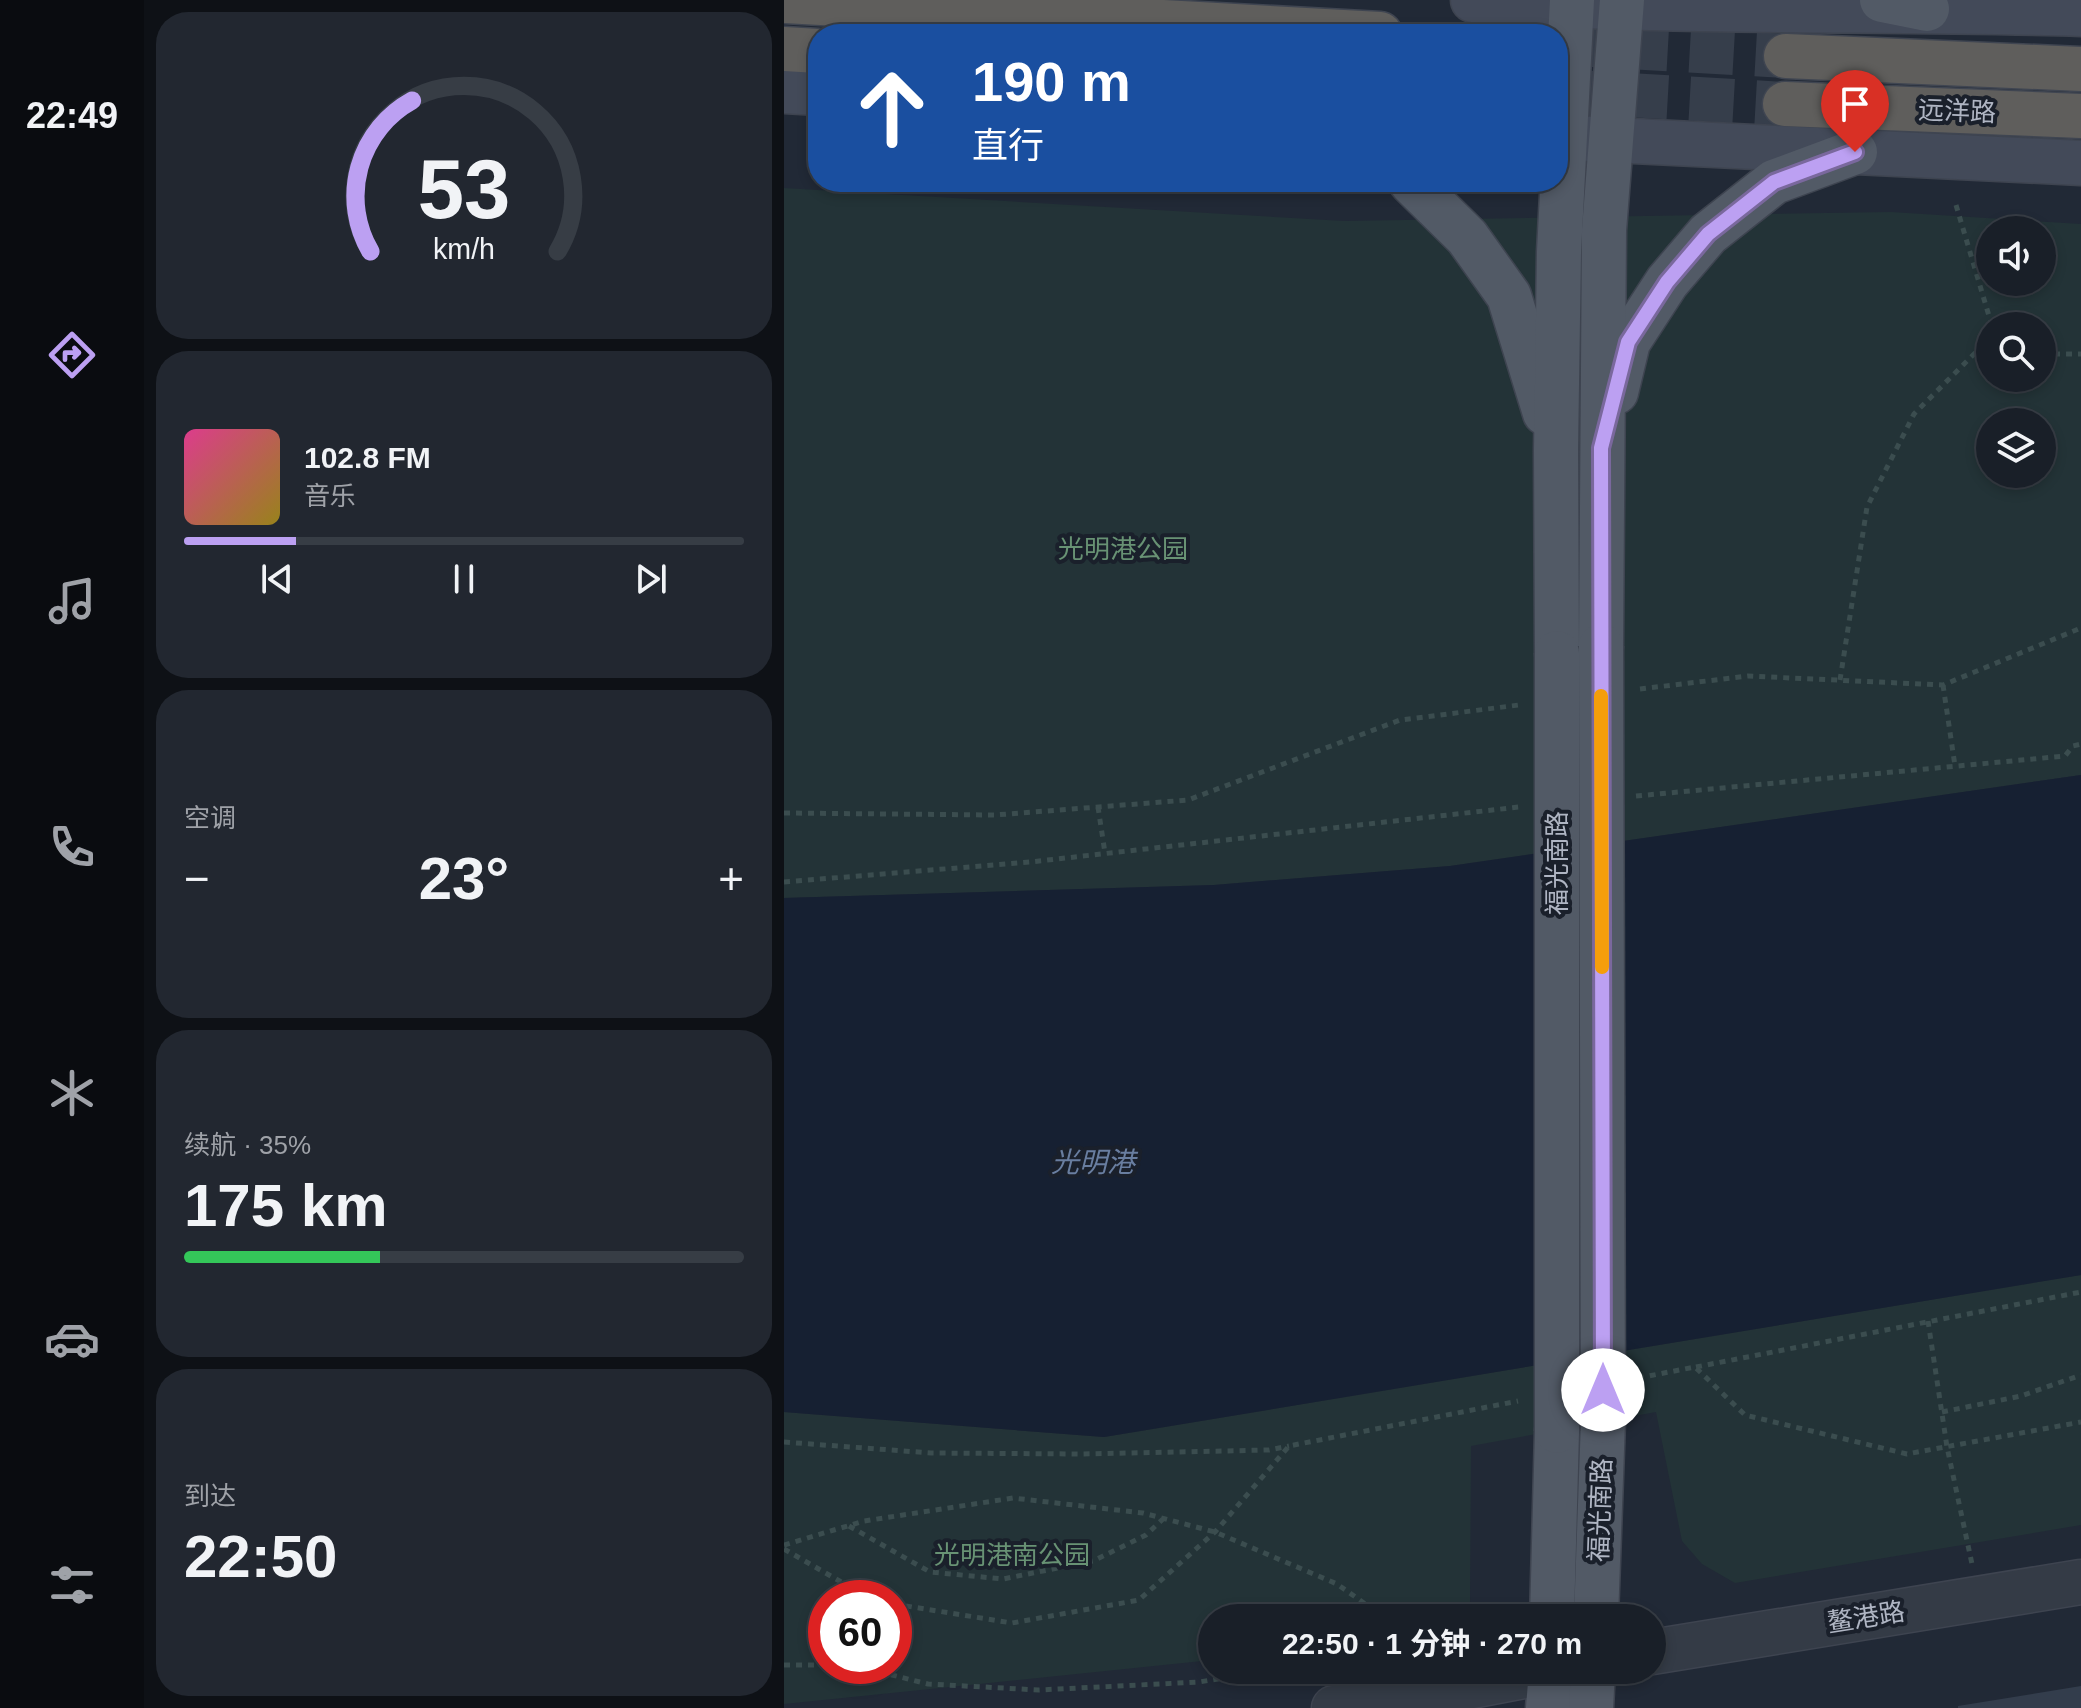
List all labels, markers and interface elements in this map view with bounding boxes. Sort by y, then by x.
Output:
text: 190 m [972,50,1131,113]
icon: ahead [840,56,944,160]
pin [1821,70,1889,152]
icon: arrive [1833,82,1877,126]
text: 22:49 [26,95,118,136]
street label: 远洋路 [1917,95,1997,127]
text: 直行 [972,125,1044,166]
text: 53 [418,142,510,235]
map controls [1976,216,2056,488]
button: sound [1976,216,2056,296]
text: km/h [433,233,495,265]
button: search [1976,312,2056,392]
icon: directions [44,327,100,383]
button: layers [1976,408,2056,488]
text: 102.8 FM [304,441,431,474]
text: 音乐 [304,481,356,511]
park label: 光明港公园 [1058,534,1188,564]
icon: previous [255,557,299,601]
icon: pause [442,557,486,601]
icon: next [629,557,673,601]
icon: music [44,573,100,629]
text: 空调 [184,803,236,833]
street label: 福光南路 [1542,811,1572,915]
icon: phone [44,819,100,875]
text: 23° [419,845,509,912]
text: − [184,854,210,903]
text: + [718,854,744,903]
icon: climate [44,1065,100,1121]
text: 续航 · 35% [184,1130,311,1160]
water label: 光明港 [1051,1147,1139,1178]
text: 175 km [184,1172,388,1239]
icon: car [44,1311,100,1367]
position arrow [1561,1348,1645,1432]
street label: 福光南路 [1583,1458,1617,1562]
text: 到达 [184,1481,236,1511]
text: 22:50 [184,1523,337,1590]
park label: 光明港南公园 [934,1540,1090,1570]
icon: filters [44,1557,100,1613]
speed limit sign: 60 [808,1580,912,1684]
street label: 鳌港路 [1825,1596,1907,1638]
text: 22:50 · 1 分钟 · 270 m [1282,1627,1582,1660]

